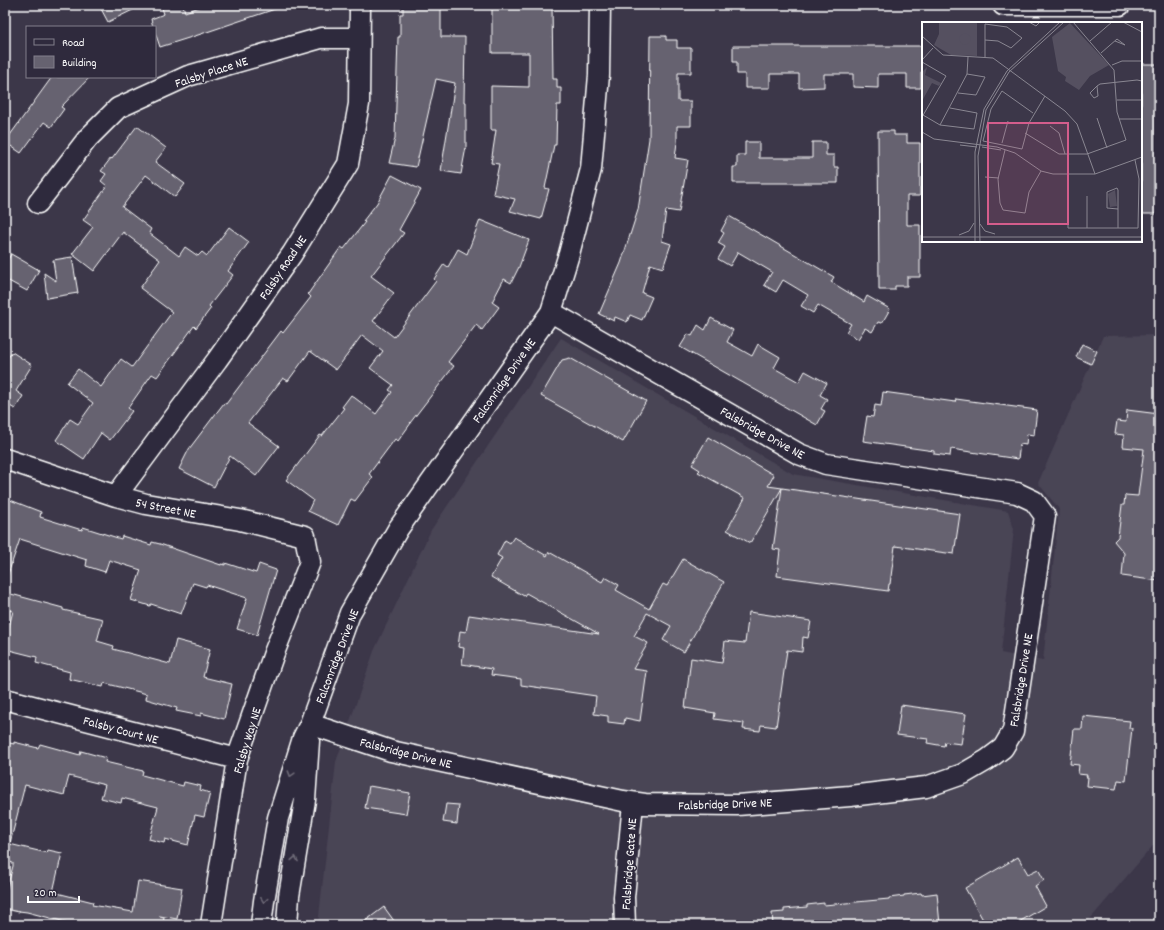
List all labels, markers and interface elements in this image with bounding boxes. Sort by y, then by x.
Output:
inset map [922,22,1142,242]
legend [26,26,156,78]
text: Road [62,35,84,52]
street label: Falsby Place NE [173,53,251,94]
text: Building [62,55,97,72]
street label: Falsby Road NE [256,232,313,304]
street label: Falconridge Drive NE [469,335,542,428]
street label: Falsbridge Drive NE [716,403,808,465]
street label: 54 Street NE [134,494,198,525]
street label: Falconridge Drive NE [312,607,365,707]
street label: Falsbridge Drive NE [1006,632,1039,728]
street label: Falsby Way NE [229,705,268,776]
street label: Falsby Court NE [81,712,160,751]
street label: Falsbridge Drive NE [357,734,453,775]
one-way arrow [287,770,296,777]
street label: Falsbridge Drive NE [678,794,773,817]
street label: Falsbridge Gate NE [618,817,643,911]
one-way arrow [290,856,299,862]
scale bar [28,878,79,904]
text: 20 m [34,885,57,902]
one-way arrow [260,897,269,903]

